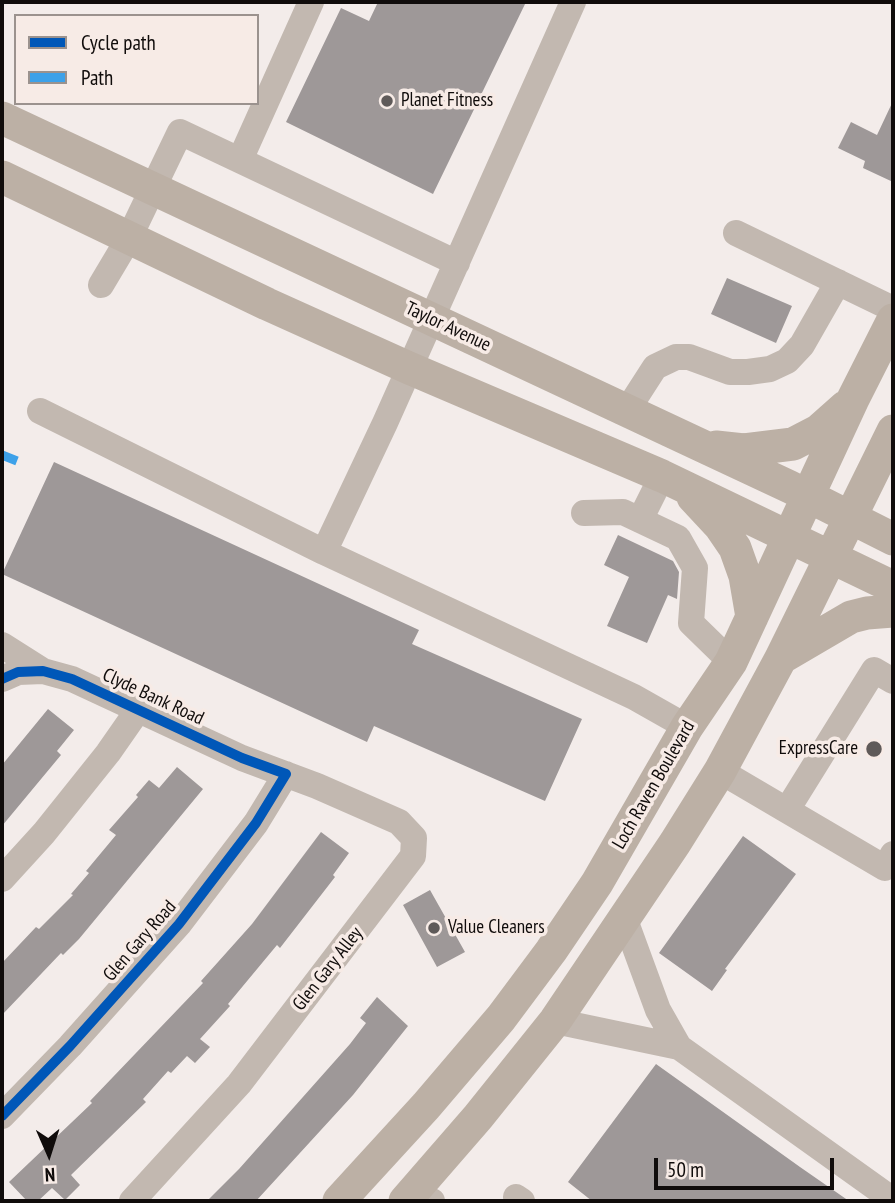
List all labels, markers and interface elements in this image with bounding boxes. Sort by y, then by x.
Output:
legend [14,14,259,105]
text: Cycle path [81,29,156,56]
text: Path [81,64,113,91]
place label: Planet Fitness [401,90,493,112]
marker: Planet Fitness [379,93,395,109]
street label: Taylor Avenue [402,297,494,357]
street label: Clyde Bank Road [99,664,207,730]
street label: Loch Raven Boulevard [608,717,700,853]
place label: ExpressCare [779,738,858,760]
marker: ExpressCare [864,739,884,759]
street label: Glen Gary Road [99,896,181,986]
place label: Value Cleaners [448,917,545,939]
marker: Value Cleaners [426,920,442,936]
street label: Glen Gary Alley [288,923,368,1015]
north arrow [14,1119,84,1189]
scale bar [657,1144,837,1188]
text: 50 m [667,1156,704,1183]
text: N [44,1163,56,1187]

